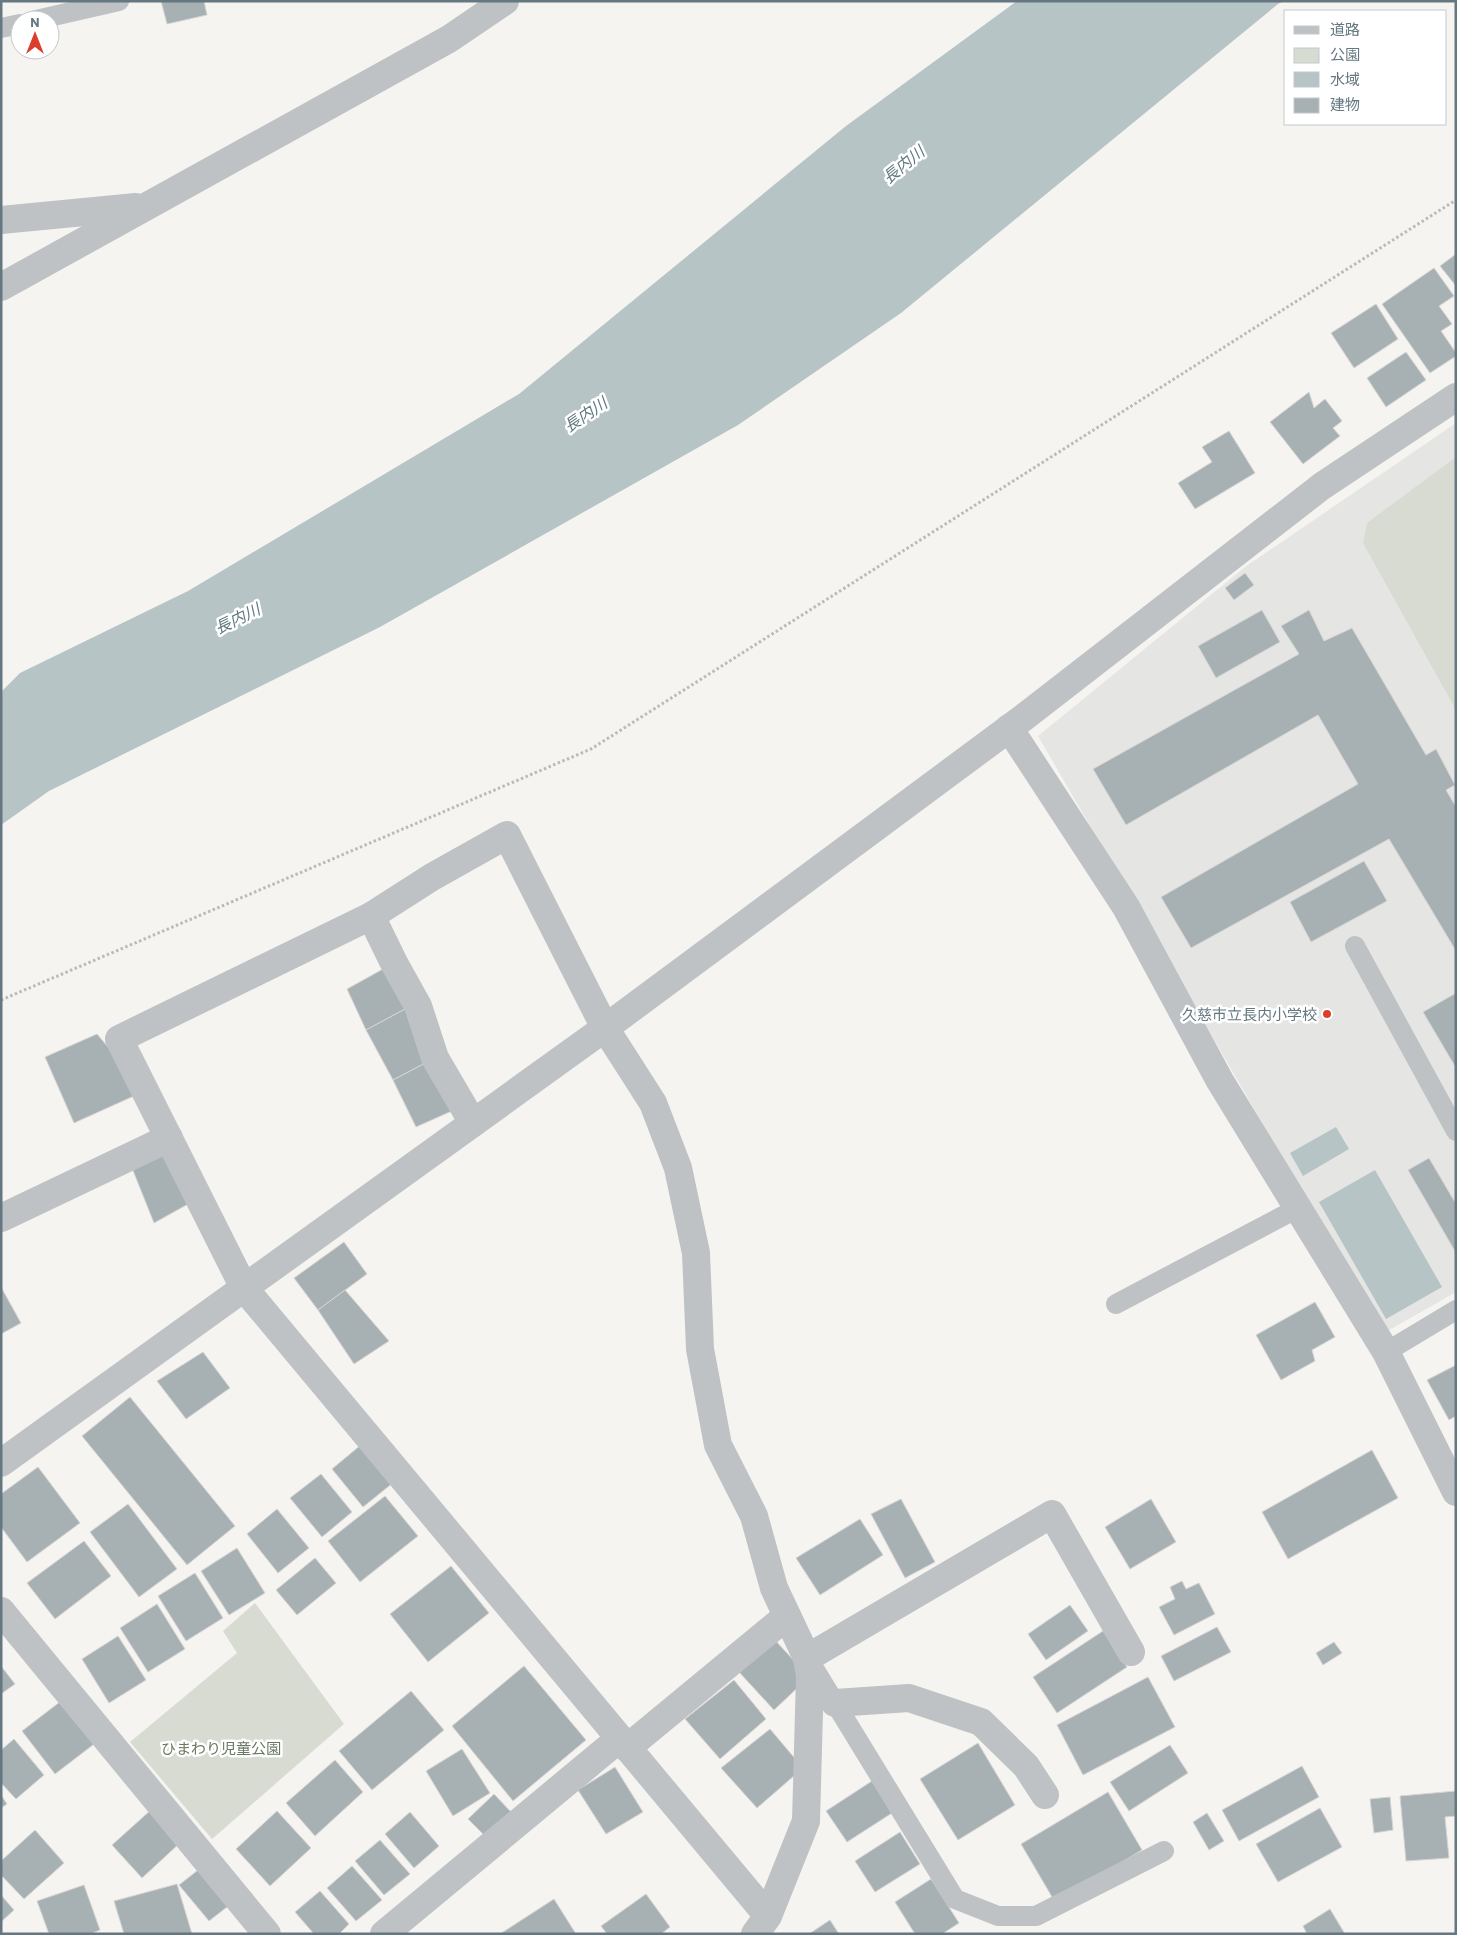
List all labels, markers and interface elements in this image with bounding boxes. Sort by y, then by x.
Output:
north arrow [10,10,60,60]
legend [1284,10,1447,125]
text: N [30,13,40,30]
text: 道路 [1330,20,1360,38]
text: 公園 [1330,45,1360,63]
text: 水域 [1330,70,1360,88]
text: 建物 [1330,95,1360,113]
water label: 長内川 [878,140,929,186]
water label: 長内川 [560,392,612,435]
water label: 長内川 [211,598,265,637]
place label: 久慈市立長内小学校 [1182,1005,1317,1023]
marker: 久慈市立長内小学校 [1321,1008,1333,1020]
park label: ひまわり児童公園 [161,1739,281,1757]

